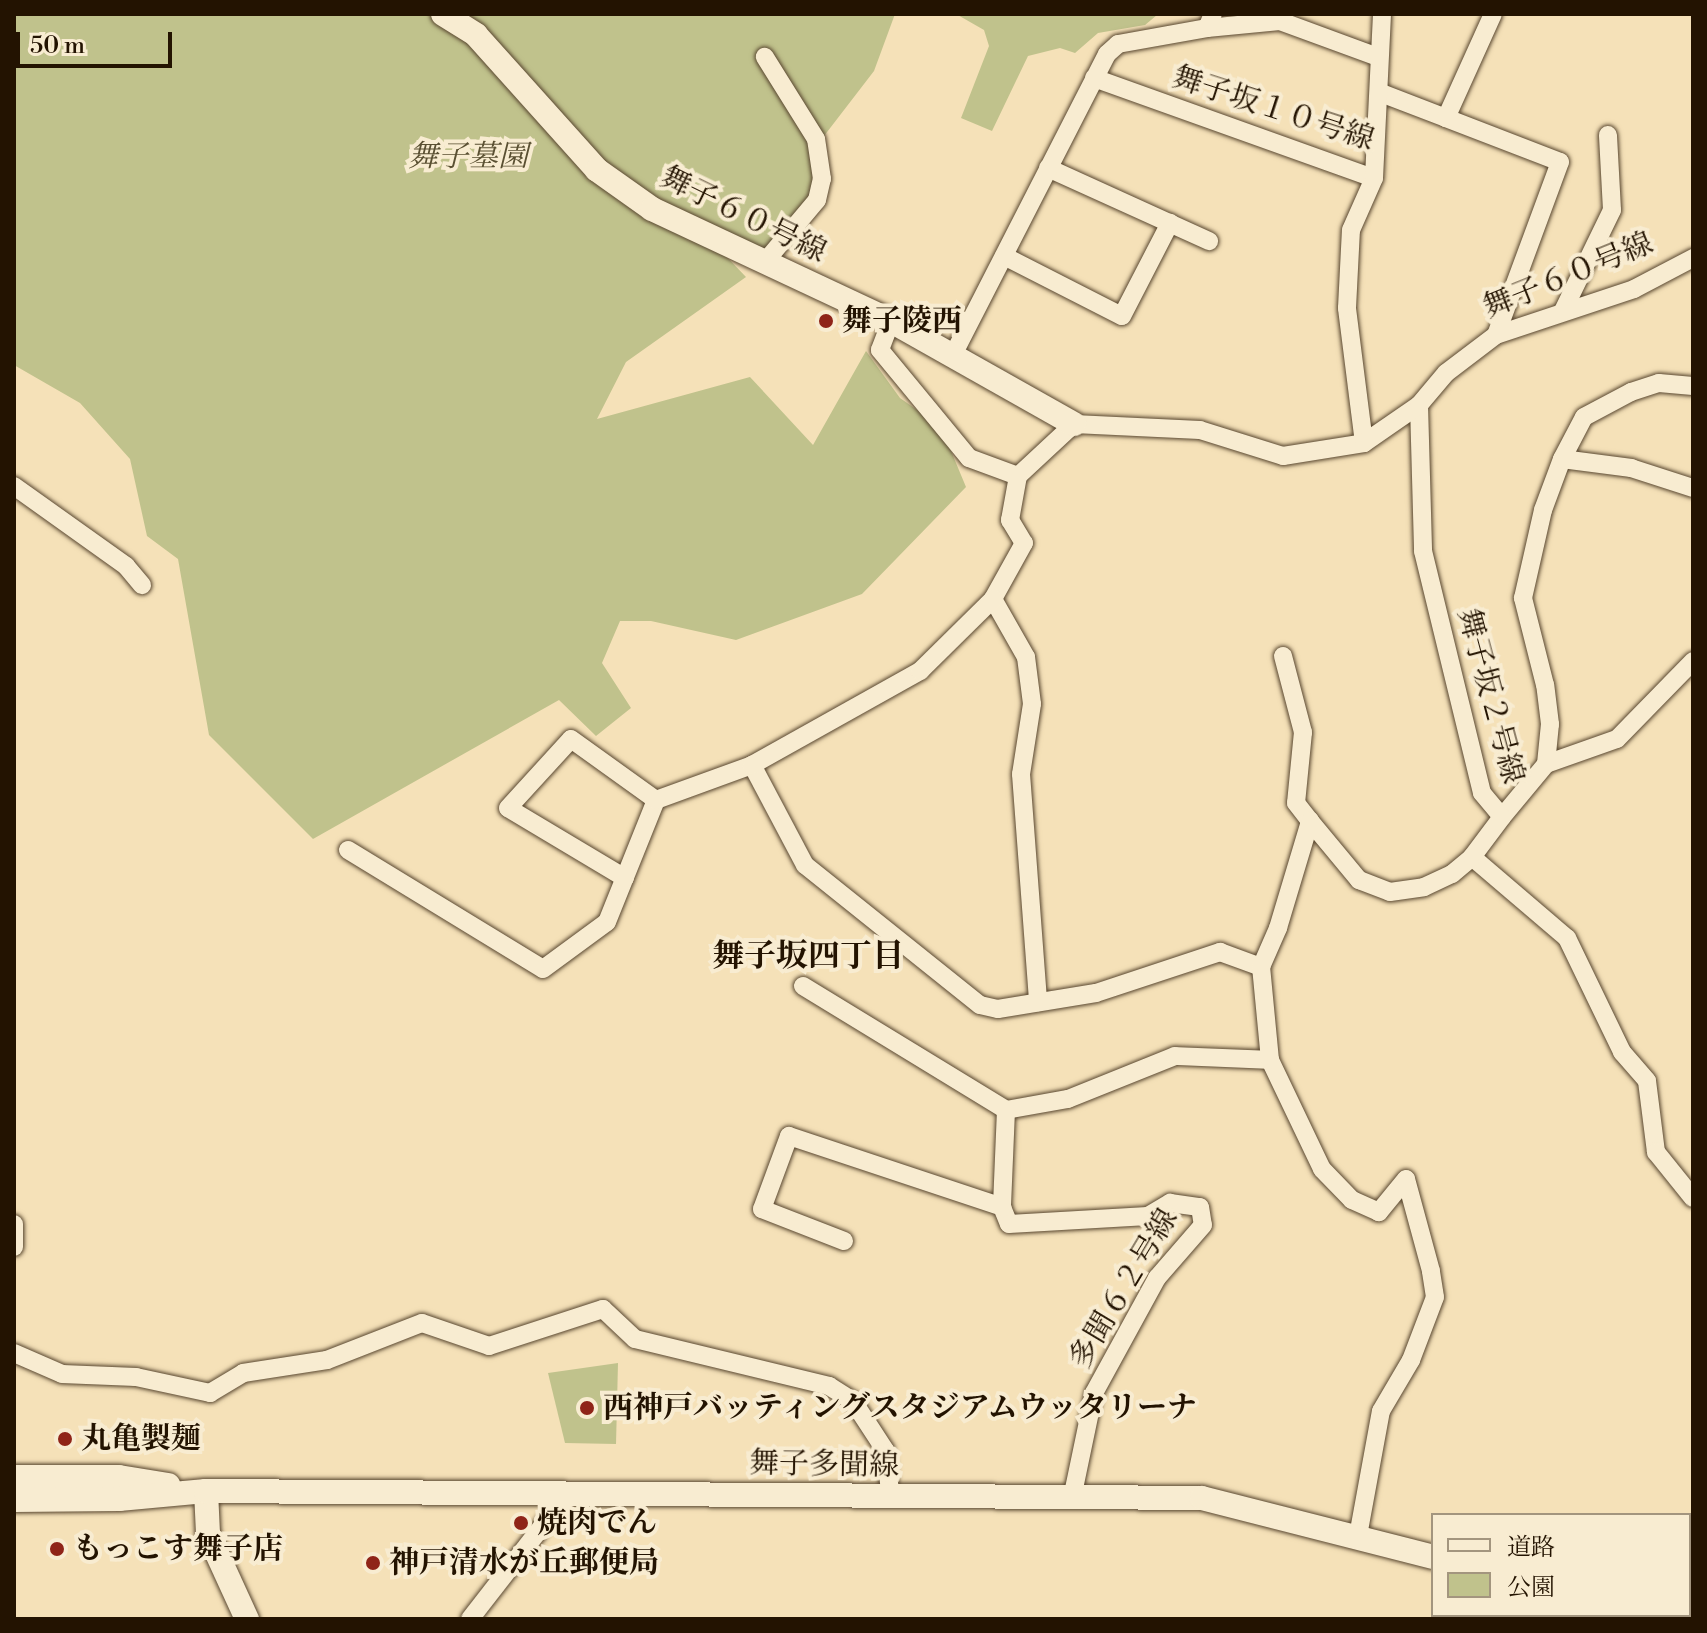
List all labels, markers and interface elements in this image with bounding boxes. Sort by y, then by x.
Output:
scale bar [20,16,176,66]
text: 50 m [30,31,85,61]
street label: 舞子坂１０号線 [1168,59,1378,159]
park label: 舞子墓園 [408,139,528,175]
street label: 舞子６０号線 [654,159,832,271]
street label: 舞子６０号線 [1478,226,1658,326]
place label: 舞子陵西 [842,303,962,339]
marker: 舞子陵西 [817,312,835,330]
street label: 舞子坂２号線 [1449,604,1531,788]
district label: 舞子坂四丁目 [712,937,904,975]
street label: 多聞６２号線 [1062,1203,1186,1375]
place label: 西神戸バッティングスタジアムウッタリーナ [603,1390,1203,1426]
marker: 西神戸バッティングスタジアムウッタリーナ [578,1399,596,1417]
place label: 丸亀製麺 [81,1421,201,1457]
marker: 丸亀製麺 [56,1430,74,1448]
street label: 舞子多聞線 [749,1446,899,1484]
place label: 焼肉でん [537,1505,657,1541]
legend [1431,1513,1691,1617]
marker: 焼肉でん [512,1514,530,1532]
place label: もっこす舞子店 [73,1531,283,1567]
text: 道路 [1507,1533,1555,1563]
marker: もっこす舞子店 [48,1540,66,1558]
place label: 神戸清水が丘郵便局 [389,1545,659,1581]
marker: 神戸清水が丘郵便局 [364,1554,382,1572]
text: 公園 [1507,1573,1555,1603]

